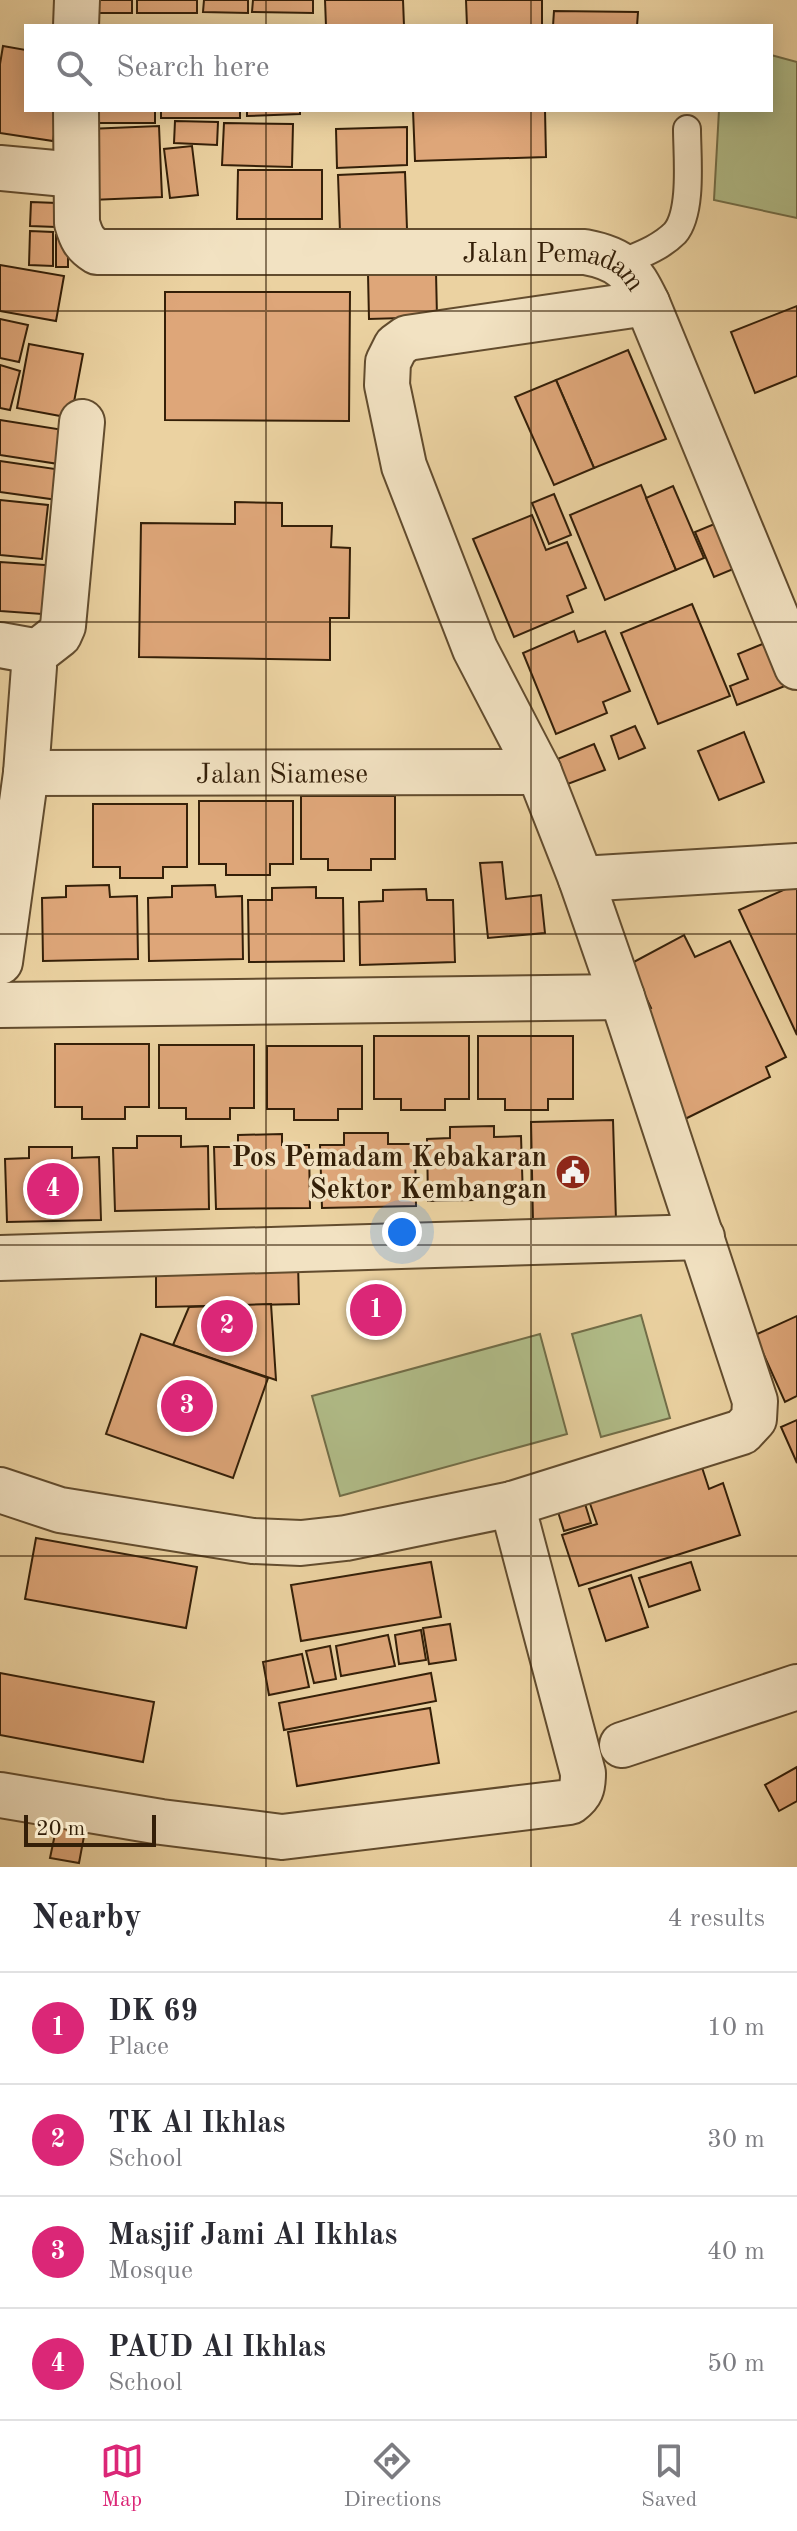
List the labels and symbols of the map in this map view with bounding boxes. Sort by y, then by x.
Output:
street label: Jalan Pemadam [462,241,649,297]
street label: Jalan Siamese [196,761,368,790]
place label: Pos Pemadam Kebakaran Sektor Kembangan [232,1145,547,1205]
public building icon: Pos Pemadam Kebakaran Sektor Kembangan [554,1153,592,1191]
pin: 4 [27,1159,79,1219]
your location [382,1212,422,1252]
pin: 1 [350,1280,402,1340]
pin: 2 [201,1296,253,1356]
pin: 3 [161,1376,213,1436]
scale bar [24,1811,156,1847]

